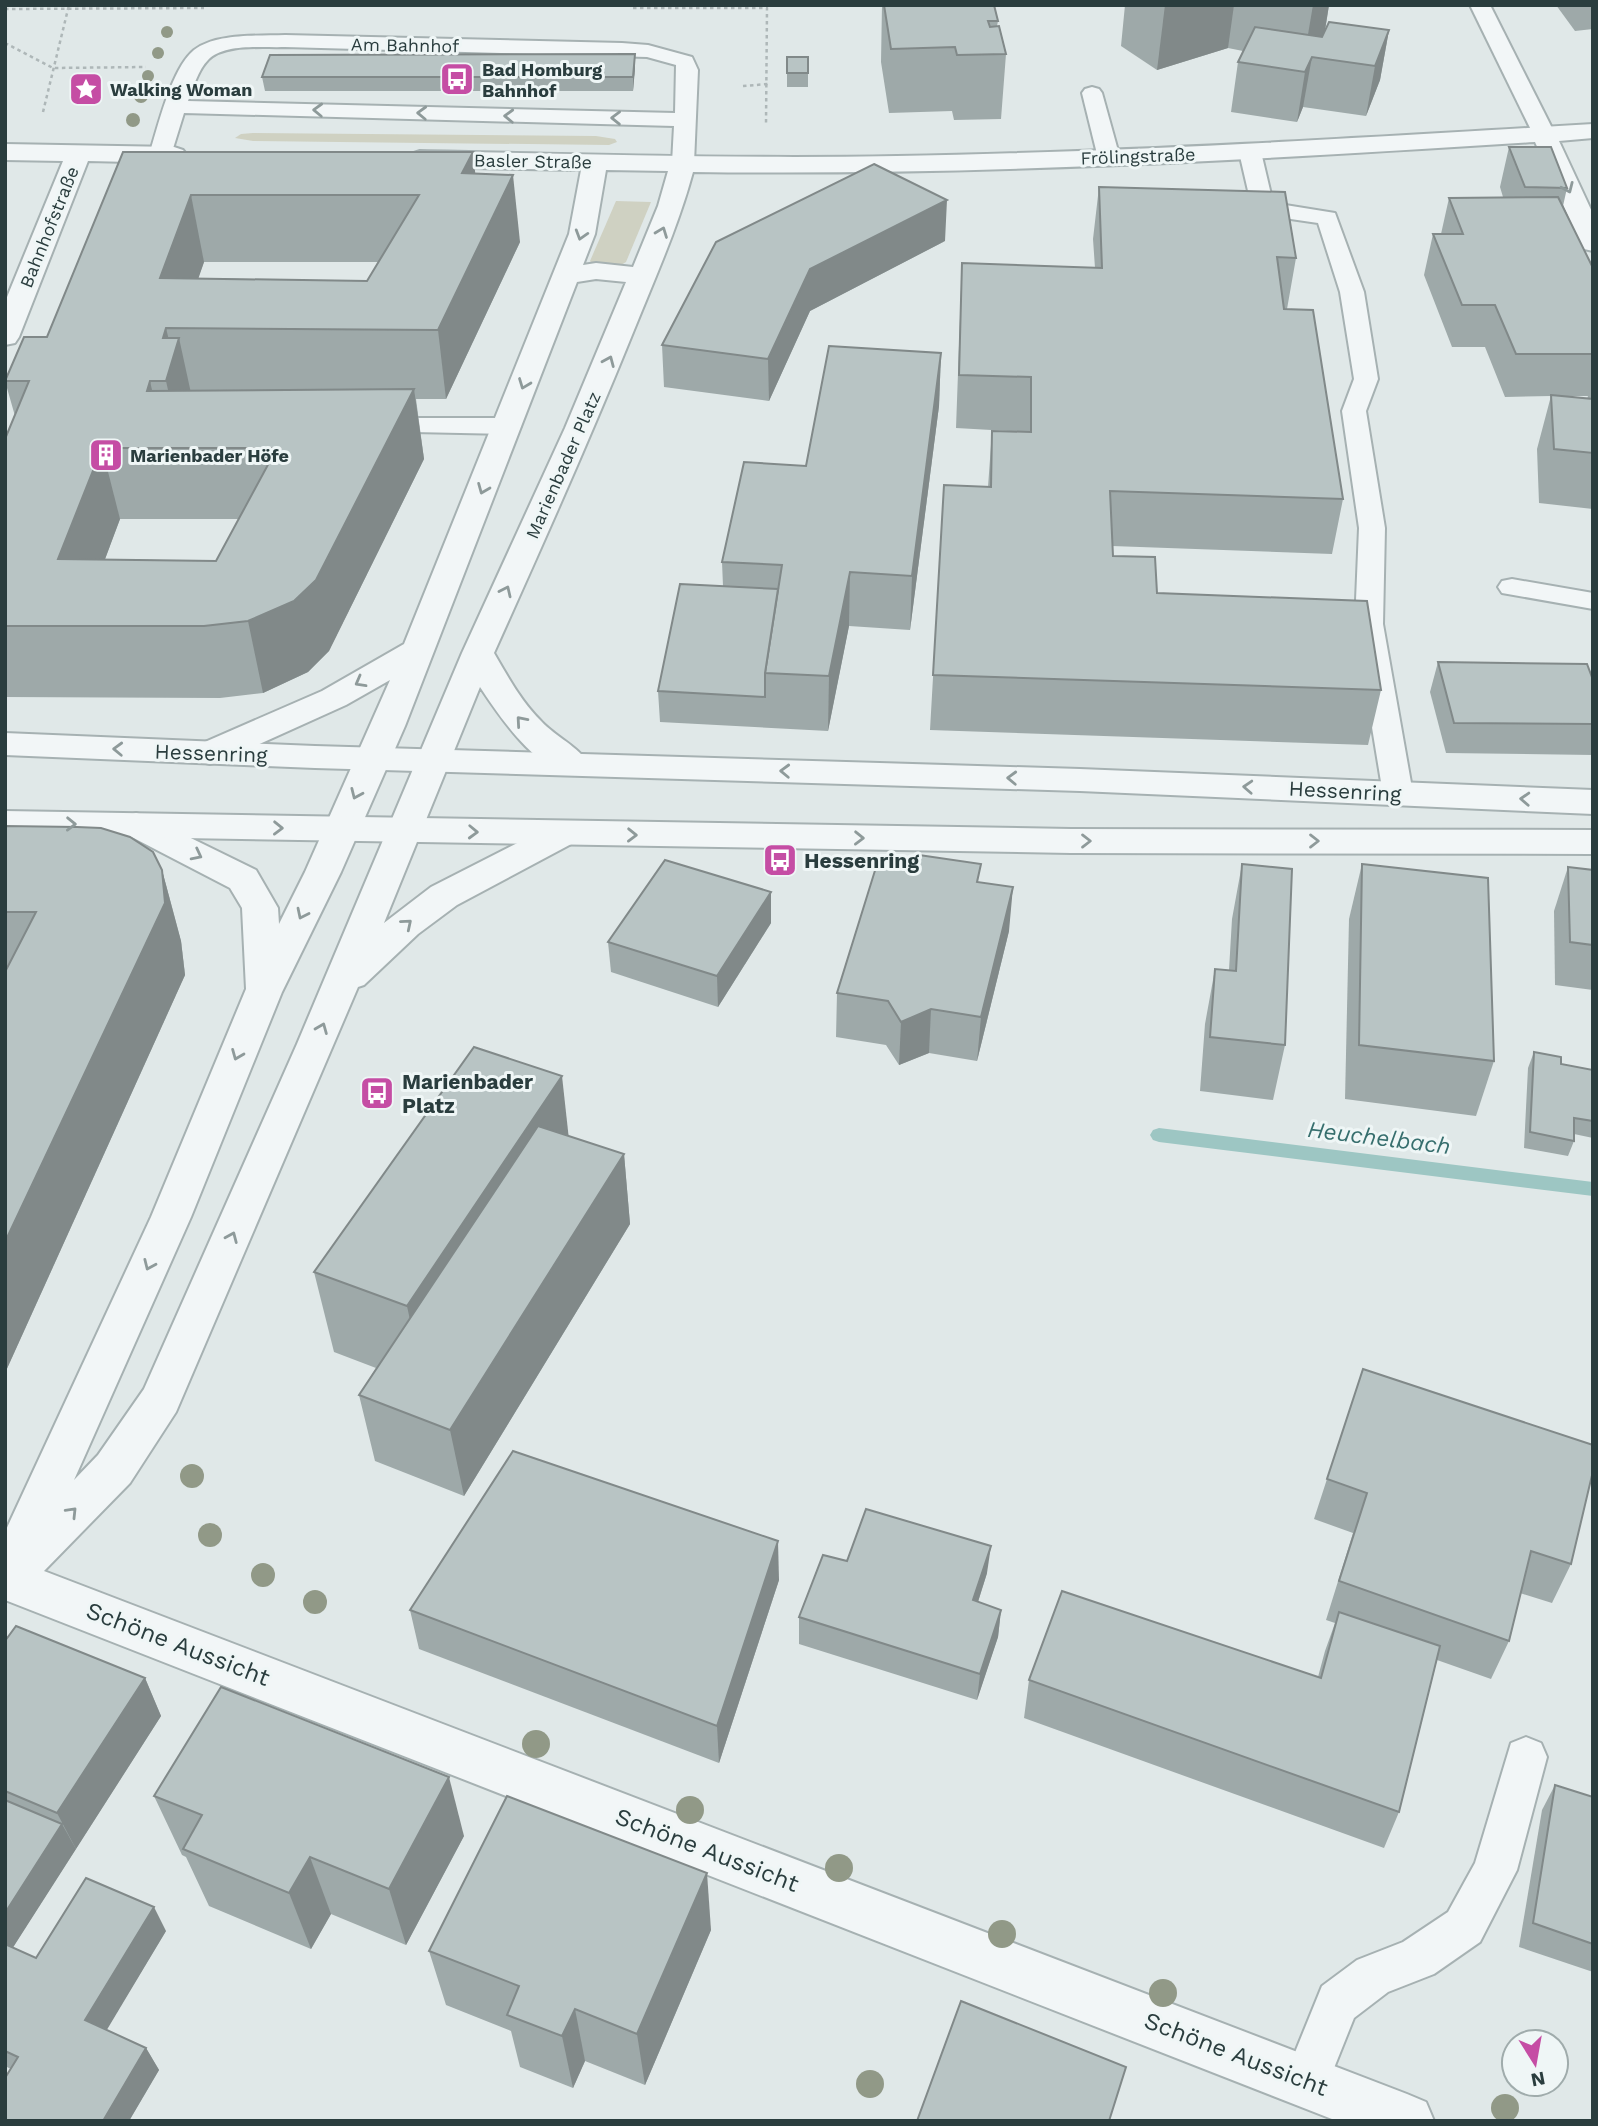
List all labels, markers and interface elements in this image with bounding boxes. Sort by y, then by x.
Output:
street label: Am Bahnhof [351,34,459,56]
place label: Bad Homburg Bahnhof [482,59,603,101]
bus stop icon: Bad Homburg Bahnhof [438,60,476,98]
place icon: Walking Woman [67,70,105,108]
place label: Walking Woman [110,79,252,100]
one-way arrow [312,103,323,118]
one-way arrow [416,106,427,121]
one-way arrow [503,108,514,123]
one-way arrow [611,111,622,126]
street label: Frölingstraße [1080,144,1196,168]
street label: Basler Straße [474,149,592,173]
street label: Bahnhofstraße [15,163,83,291]
one-way arrow [1560,181,1574,193]
one-way arrow [653,226,667,238]
one-way arrow [574,229,589,241]
one-way arrow [601,356,615,368]
one-way arrow [519,378,533,390]
street label: Marienbader Platz [521,388,605,542]
building icon: Marienbader Höfe [87,436,125,474]
place label: Marienbader Höfe [130,445,289,466]
one-way arrow [478,483,492,495]
one-way arrow [498,586,512,598]
one-way arrow [355,674,368,687]
one-way arrow [517,716,529,729]
street label: Hessenring [154,739,269,767]
one-way arrow [112,742,123,757]
one-way arrow [779,764,790,779]
one-way arrow [1006,770,1017,785]
street label: Hessenring [1288,776,1403,806]
one-way arrow [1243,779,1254,794]
one-way arrow [350,786,364,799]
one-way arrow [1519,792,1530,807]
one-way arrow [65,816,76,831]
one-way arrow [273,820,283,836]
one-way arrow [468,824,479,839]
one-way arrow [627,827,637,843]
one-way arrow [854,830,865,846]
one-way arrow [1082,833,1092,849]
one-way arrow [1309,833,1320,849]
bus stop icon: Hessenring [761,841,799,879]
one-way arrow [190,847,202,861]
place label: Hessenring [804,848,919,873]
one-way arrow [296,907,310,919]
one-way arrow [398,920,411,932]
one-way arrow [314,1023,328,1035]
one-way arrow [231,1048,245,1061]
place label: Marienbader Platz [402,1069,533,1118]
bus stop icon: Marienbader Platz [358,1074,396,1112]
water label: Heuchelbach [1306,1116,1452,1160]
one-way arrow [224,1232,238,1244]
one-way arrow [143,1258,157,1270]
one-way arrow [64,1508,76,1520]
street label: Schöne Aussicht [82,1596,274,1692]
street label: Schöne Aussicht [611,1802,803,1898]
street label: Schöne Aussicht [1140,2006,1332,2102]
north arrow [1500,2028,1570,2098]
text: N [1529,2067,1547,2092]

